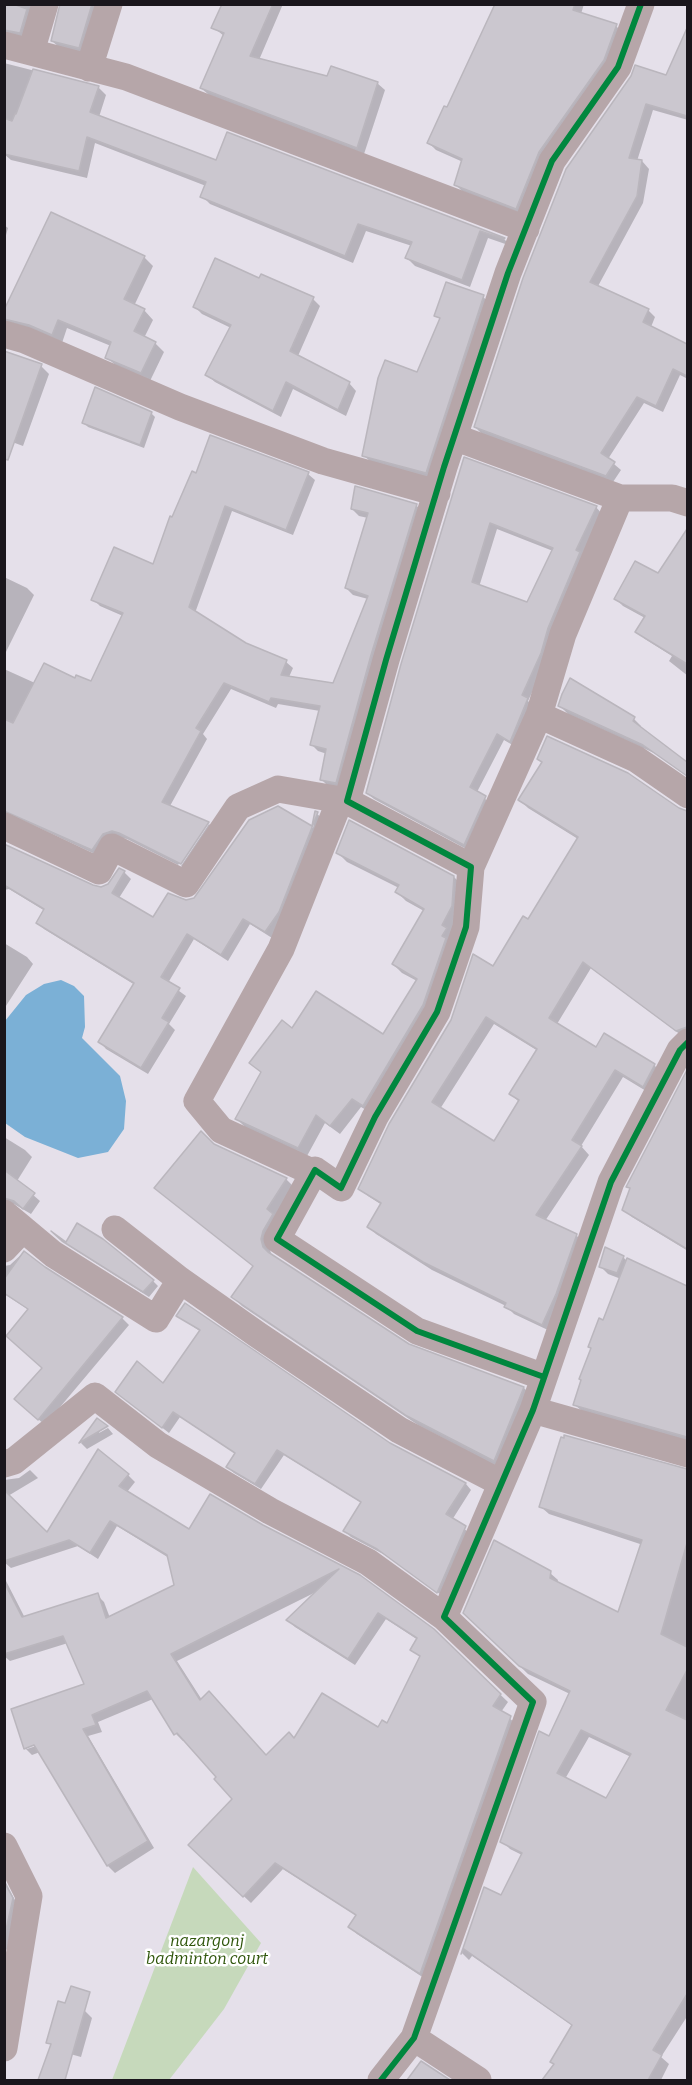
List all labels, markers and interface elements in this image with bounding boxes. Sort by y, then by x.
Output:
park label: nazargonj badminton court [146,1932,268,1970]

